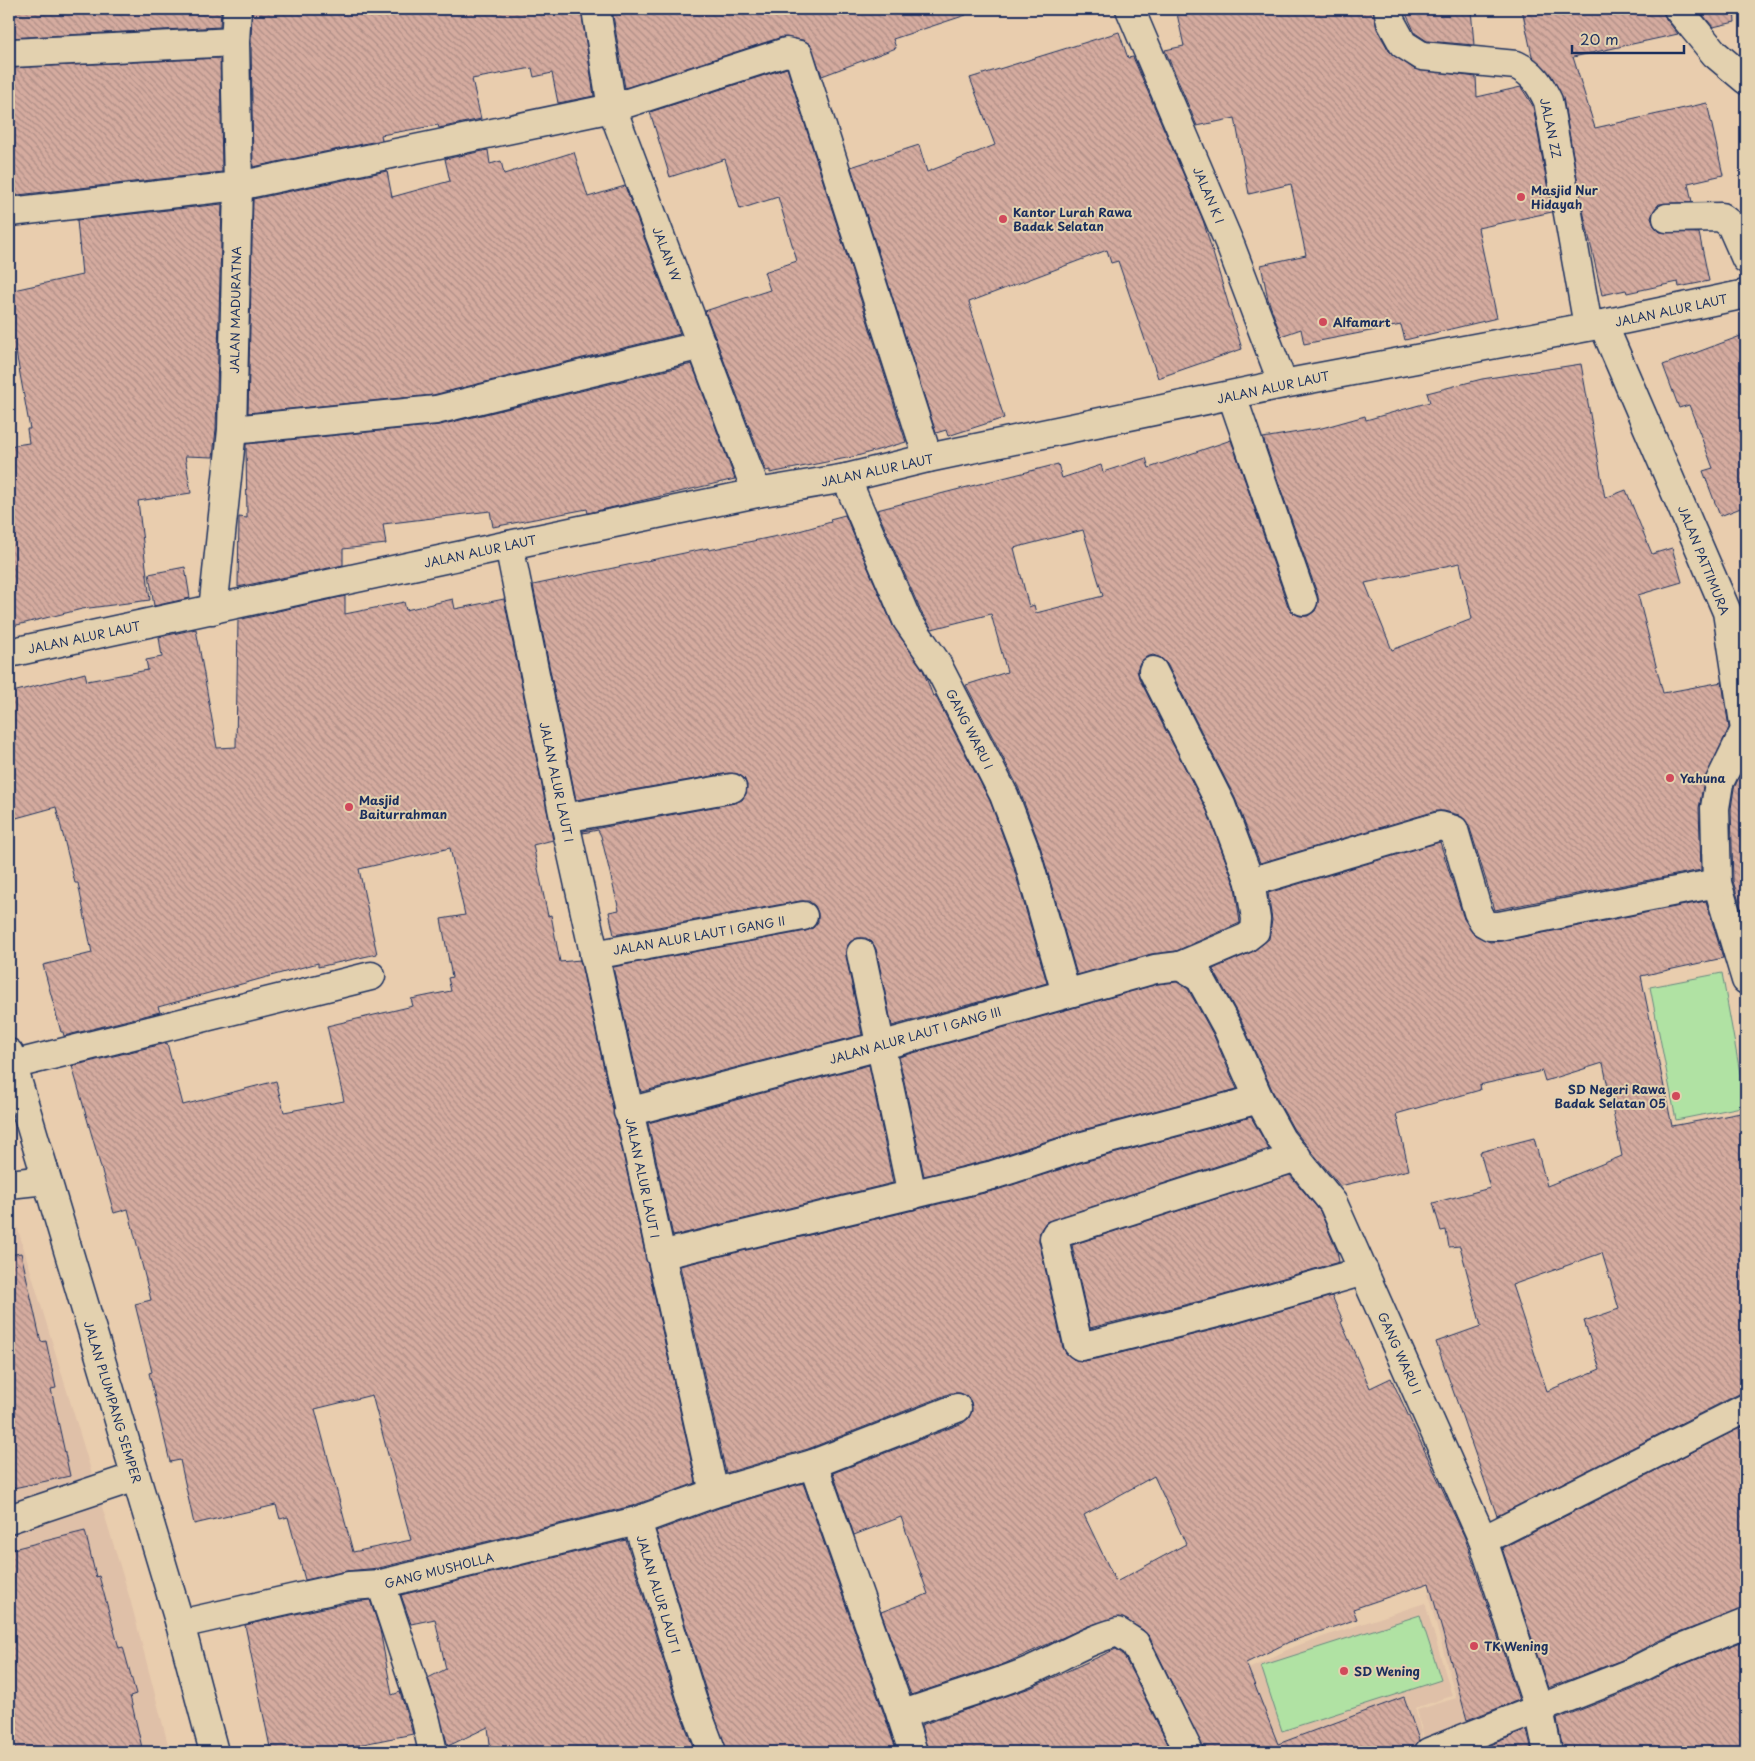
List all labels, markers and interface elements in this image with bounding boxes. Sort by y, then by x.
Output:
scale bar [1572,22,1685,54]
text: 20 m [1580,27,1619,50]
street label: JALAN ZZ [1536,96,1566,160]
street label: JALAN K I [1189,164,1229,226]
place label: Masjid Nur Hidayah [1531,181,1599,213]
marker: Masjid Nur Hidayah [1515,191,1527,203]
place label: Kantor Lurah Rawa Badak Selatan [1013,203,1133,235]
marker: Kantor Lurah Rawa Badak Selatan [997,213,1009,225]
street label: JALAN W [648,224,686,284]
street label: JALAN MADURATNA [225,246,245,374]
street label: JALAN ALUR LAUT [1613,289,1730,331]
place label: Alfamart [1333,313,1391,331]
marker: Alfamart [1317,316,1329,328]
street label: JALAN ALUR LAUT [1215,366,1332,408]
street label: JALAN ALUR LAUT [819,449,936,491]
street label: JALAN PATTIMURA [1674,502,1734,618]
street label: JALAN ALUR LAUT [422,530,539,572]
street label: JALAN ALUR LAUT [26,616,143,658]
street label: GANG WARU I [942,686,998,772]
street label: JALAN ALUR LAUT I [535,720,579,844]
place label: Yahuna [1680,769,1726,787]
marker: Yahuna [1664,772,1676,784]
place label: Masjid Baiturrahman [359,791,447,823]
marker: Masjid Baiturrahman [343,801,355,813]
street label: JALAN ALUR LAUT I GANG II [611,911,787,959]
street label: JALAN ALUR LAUT I GANG III [827,1002,1003,1068]
place label: SD Negeri Rawa Badak Selatan 05 [1554,1080,1667,1112]
marker: SD Negeri Rawa Badak Selatan 05 [1670,1090,1682,1102]
street label: JALAN ALUR LAUT I [621,1116,665,1240]
street label: GANG WARU I [1374,1309,1426,1397]
street label: JALAN PLUMPANG SEMPER [80,1318,146,1486]
street label: JALAN ALUR LAUT I [632,1533,686,1655]
street label: GANG MUSHOLLA [382,1548,496,1592]
place label: TK Wening [1484,1637,1548,1655]
marker: TK Wening [1468,1640,1480,1652]
place label: SD Wening [1354,1662,1420,1680]
marker: SD Wening [1338,1665,1350,1677]

